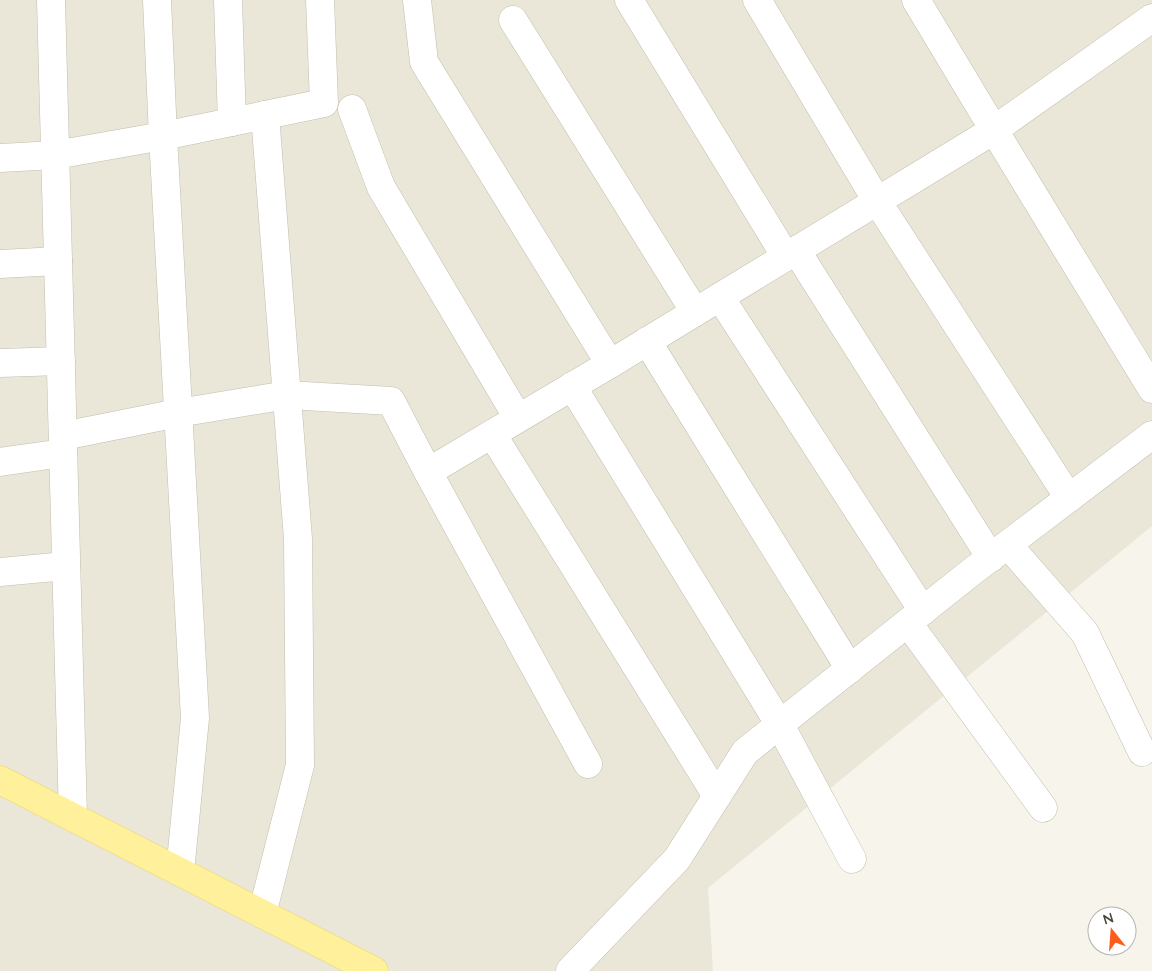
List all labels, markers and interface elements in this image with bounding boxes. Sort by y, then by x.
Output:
north arrow [1087,906,1137,956]
text: N [1101,908,1116,929]

